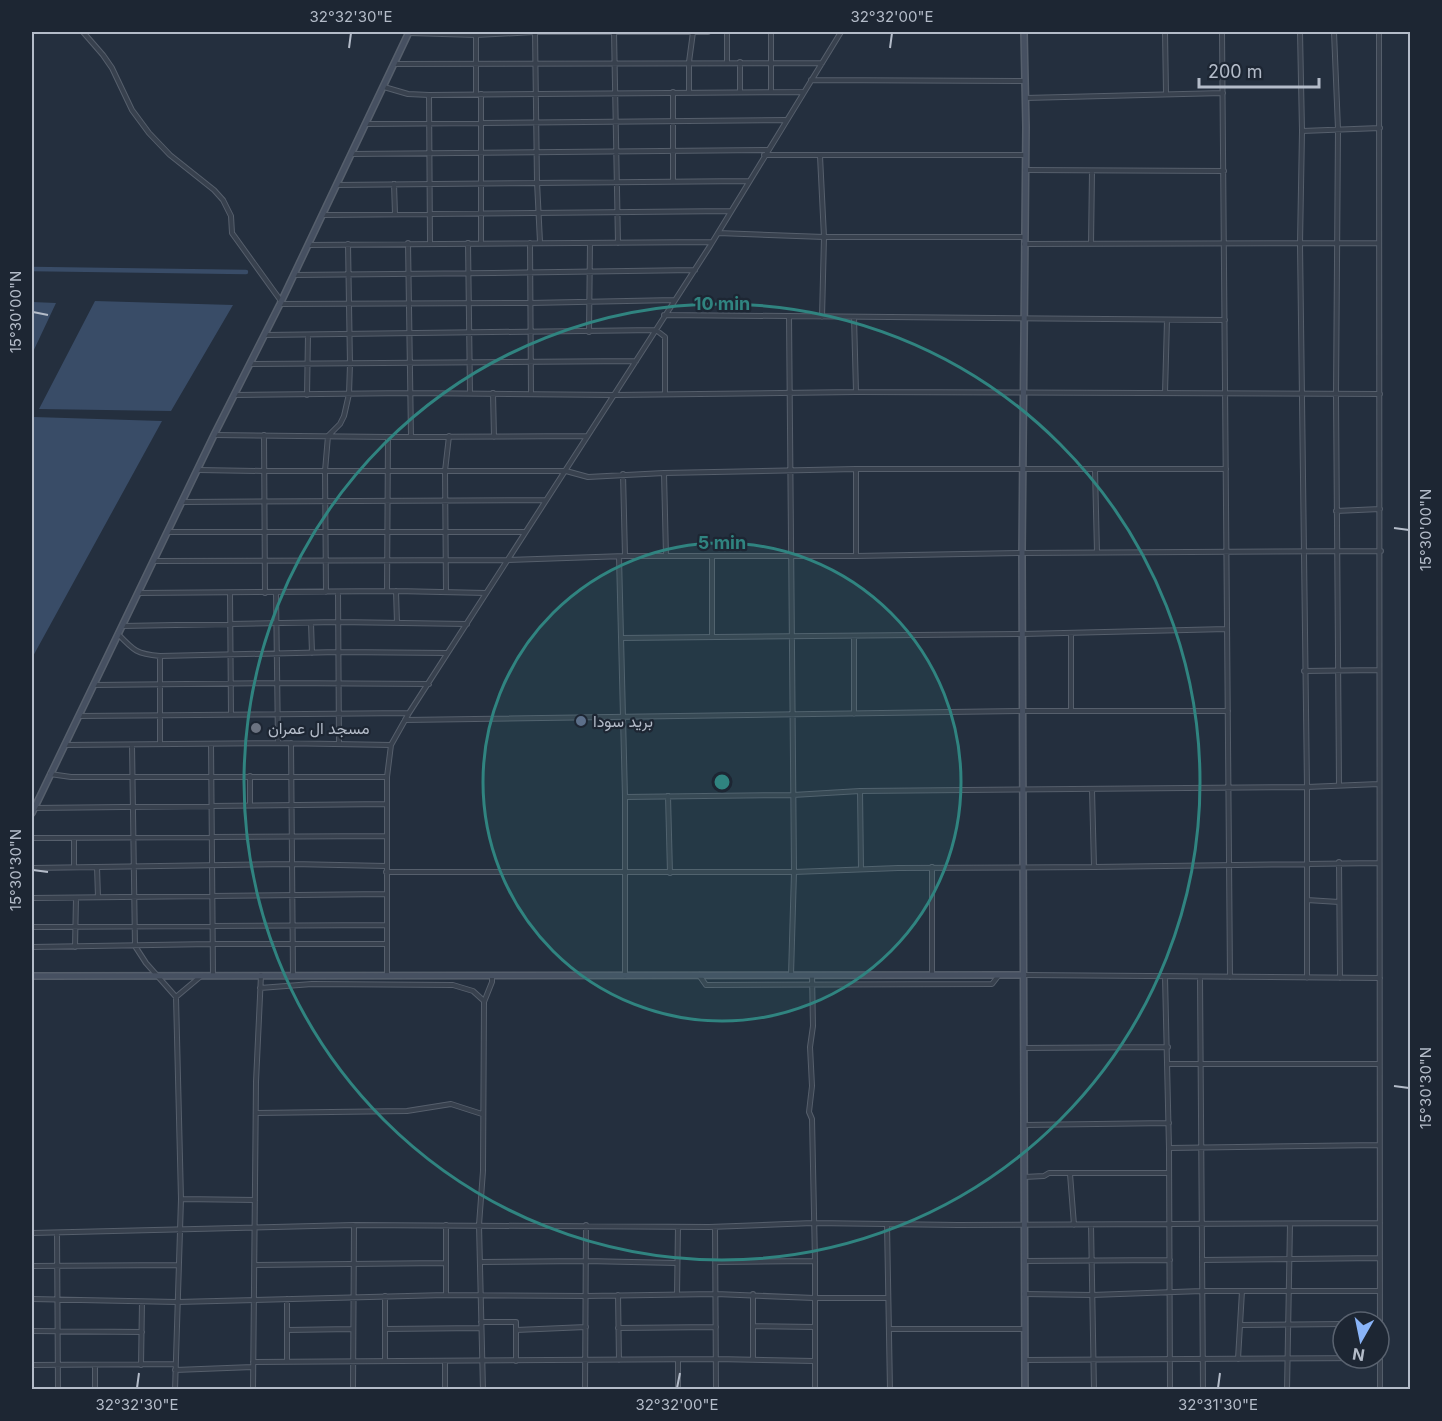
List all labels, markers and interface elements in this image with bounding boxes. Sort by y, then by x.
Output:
text: 32°32'30"E [310,7,392,26]
text: 32°32'00"E [850,7,934,26]
scale bar [1199,51,1319,89]
text: 200 m [1208,61,1263,82]
text: 15°30'00"N [6,271,25,353]
text: 10 min [694,293,750,314]
text: 15°30'00"N [1416,489,1435,571]
text: 5 min [698,532,746,553]
place label: بريد سودا [593,711,653,732]
marker: بريد سودا [574,714,588,728]
place label: مسجد ال عمران [268,718,370,739]
marker: مسجد ال عمران [249,721,263,735]
centre of rings [712,772,732,792]
text: 15°30'30"N [6,829,25,911]
text: 15°30'30"N [1416,1047,1435,1129]
north arrow [1331,1310,1391,1370]
text: N [1351,1344,1366,1366]
text: 32°32'30"E [96,1395,178,1414]
text: 32°32'00"E [635,1395,719,1414]
text: 32°31'30"E [1178,1395,1258,1414]

